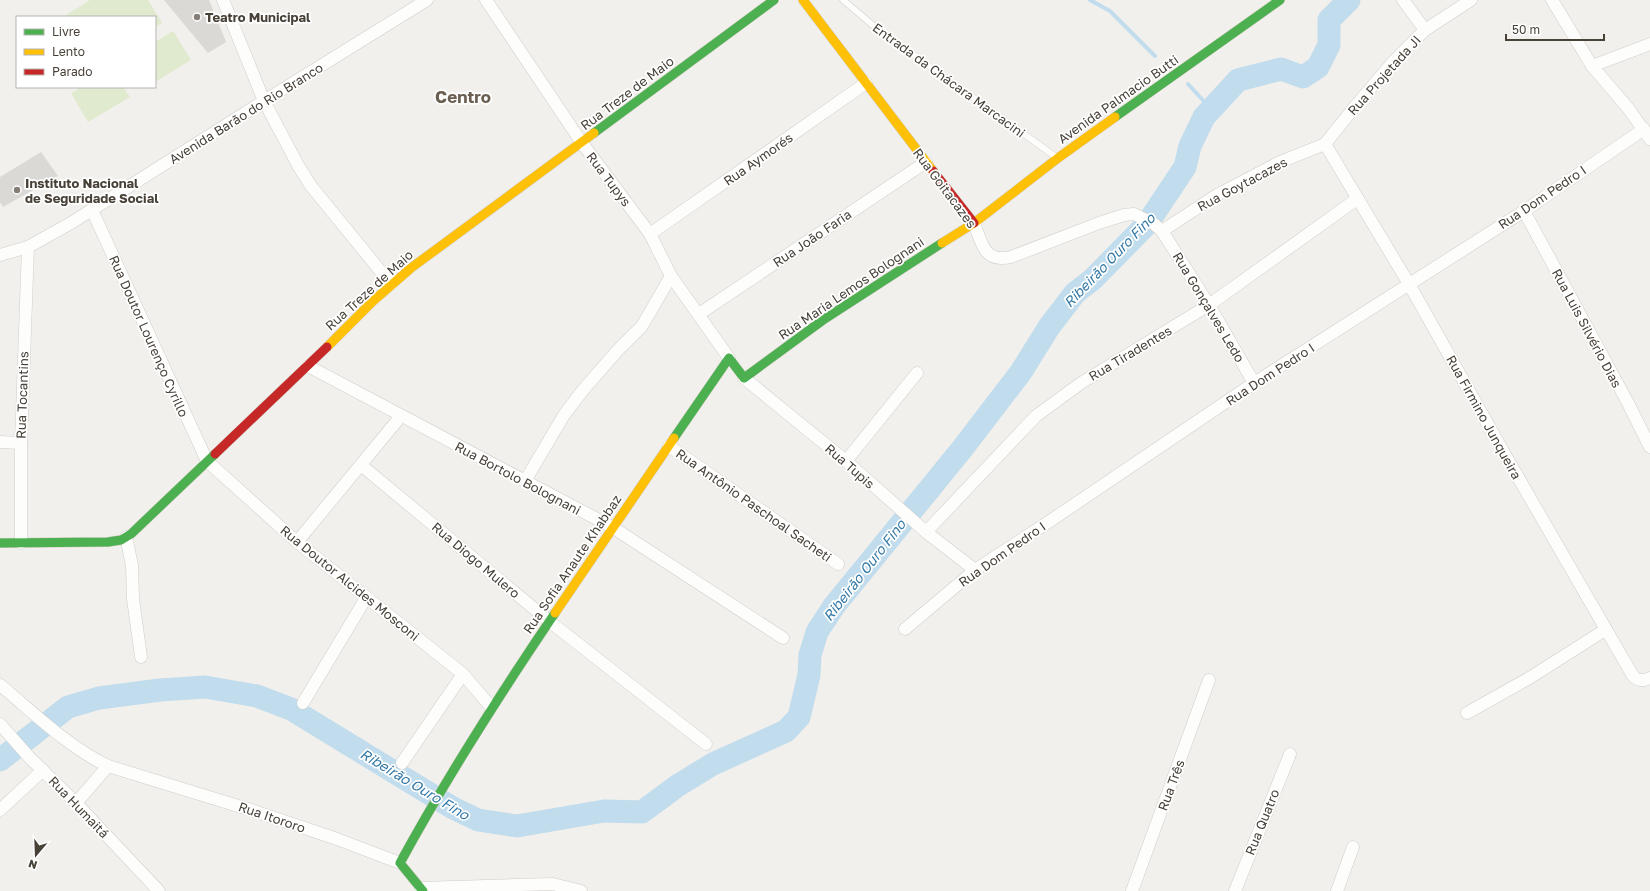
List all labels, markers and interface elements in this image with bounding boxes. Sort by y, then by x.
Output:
place label: Teatro Municipal [205,9,311,25]
marker: Teatro Municipal [192,12,202,22]
legend [16,16,156,88]
scale bar [1506,16,1604,42]
street label: Entrada da Chácara Marcacini [870,19,1028,141]
text: 50 m [1512,22,1540,37]
text: Livre [52,24,80,39]
street label: Rua Projetada JI [1344,32,1424,118]
text: Lento [52,44,85,59]
street label: Avenida Palmacio Butti [1055,51,1181,147]
street label: Rua Treze de Maio [577,53,677,133]
street label: Avenida Barão do Rio Branco [166,59,326,167]
text: Parado [52,64,92,79]
district label: Centro [435,86,491,107]
street label: Rua Aymorés [720,129,796,189]
street label: Rua Goitacazes [910,145,980,231]
street label: Rua Tupys [583,149,635,209]
street label: Rua Goytacazes [1194,154,1290,214]
street label: Rua Dom Pedro I [1495,162,1589,232]
place label: Instituto Nacional de Seguridade Social [25,175,159,206]
marker: Instituto Nacional de Seguridade Social [12,185,22,195]
street label: Rua João Faria [770,206,854,270]
water label: Ribeirão Ouro Fino [1060,208,1159,311]
street label: Rua Maria Lemos Bolognani [775,233,927,343]
street label: Rua Treze de Maio [322,246,416,334]
street label: Rua Gonçalves Ledo [1170,249,1248,365]
street label: Rua Doutor Lourenço Cyrillo [106,253,192,420]
street label: Rua Luis Silvério Dias [1549,266,1625,390]
street label: Rua Tiradentes [1086,322,1174,384]
street label: Rua Dom Pedro I [1223,339,1317,409]
street label: Rua Tocantins [12,351,32,439]
street label: Rua Firmino Junqueira [1443,352,1525,482]
street label: Rua Bortolo Bolognani [452,438,584,518]
street label: Rua Tupis [822,440,878,492]
street label: Rua Antônio Paschoal Sacheti [673,445,835,565]
street label: Rua Sofia Anaute Khabbaz [520,491,625,636]
water label: Ribeirão Ouro Fino [819,515,910,624]
street label: Rua Dom Pedro I [955,518,1049,590]
street label: Rua Diogo Mulero [429,519,523,602]
street label: Rua Doutor Alcides Mosconi [277,522,423,644]
water label: Ribeirão Ouro Fino [357,745,474,824]
street label: Rua Três [1154,757,1188,813]
street label: Rua Humaitá [46,773,112,841]
street label: Rua Quatro [1242,787,1283,857]
street label: Rua Itororo [236,798,308,836]
north arrow [16,835,56,875]
text: N [27,857,39,872]

